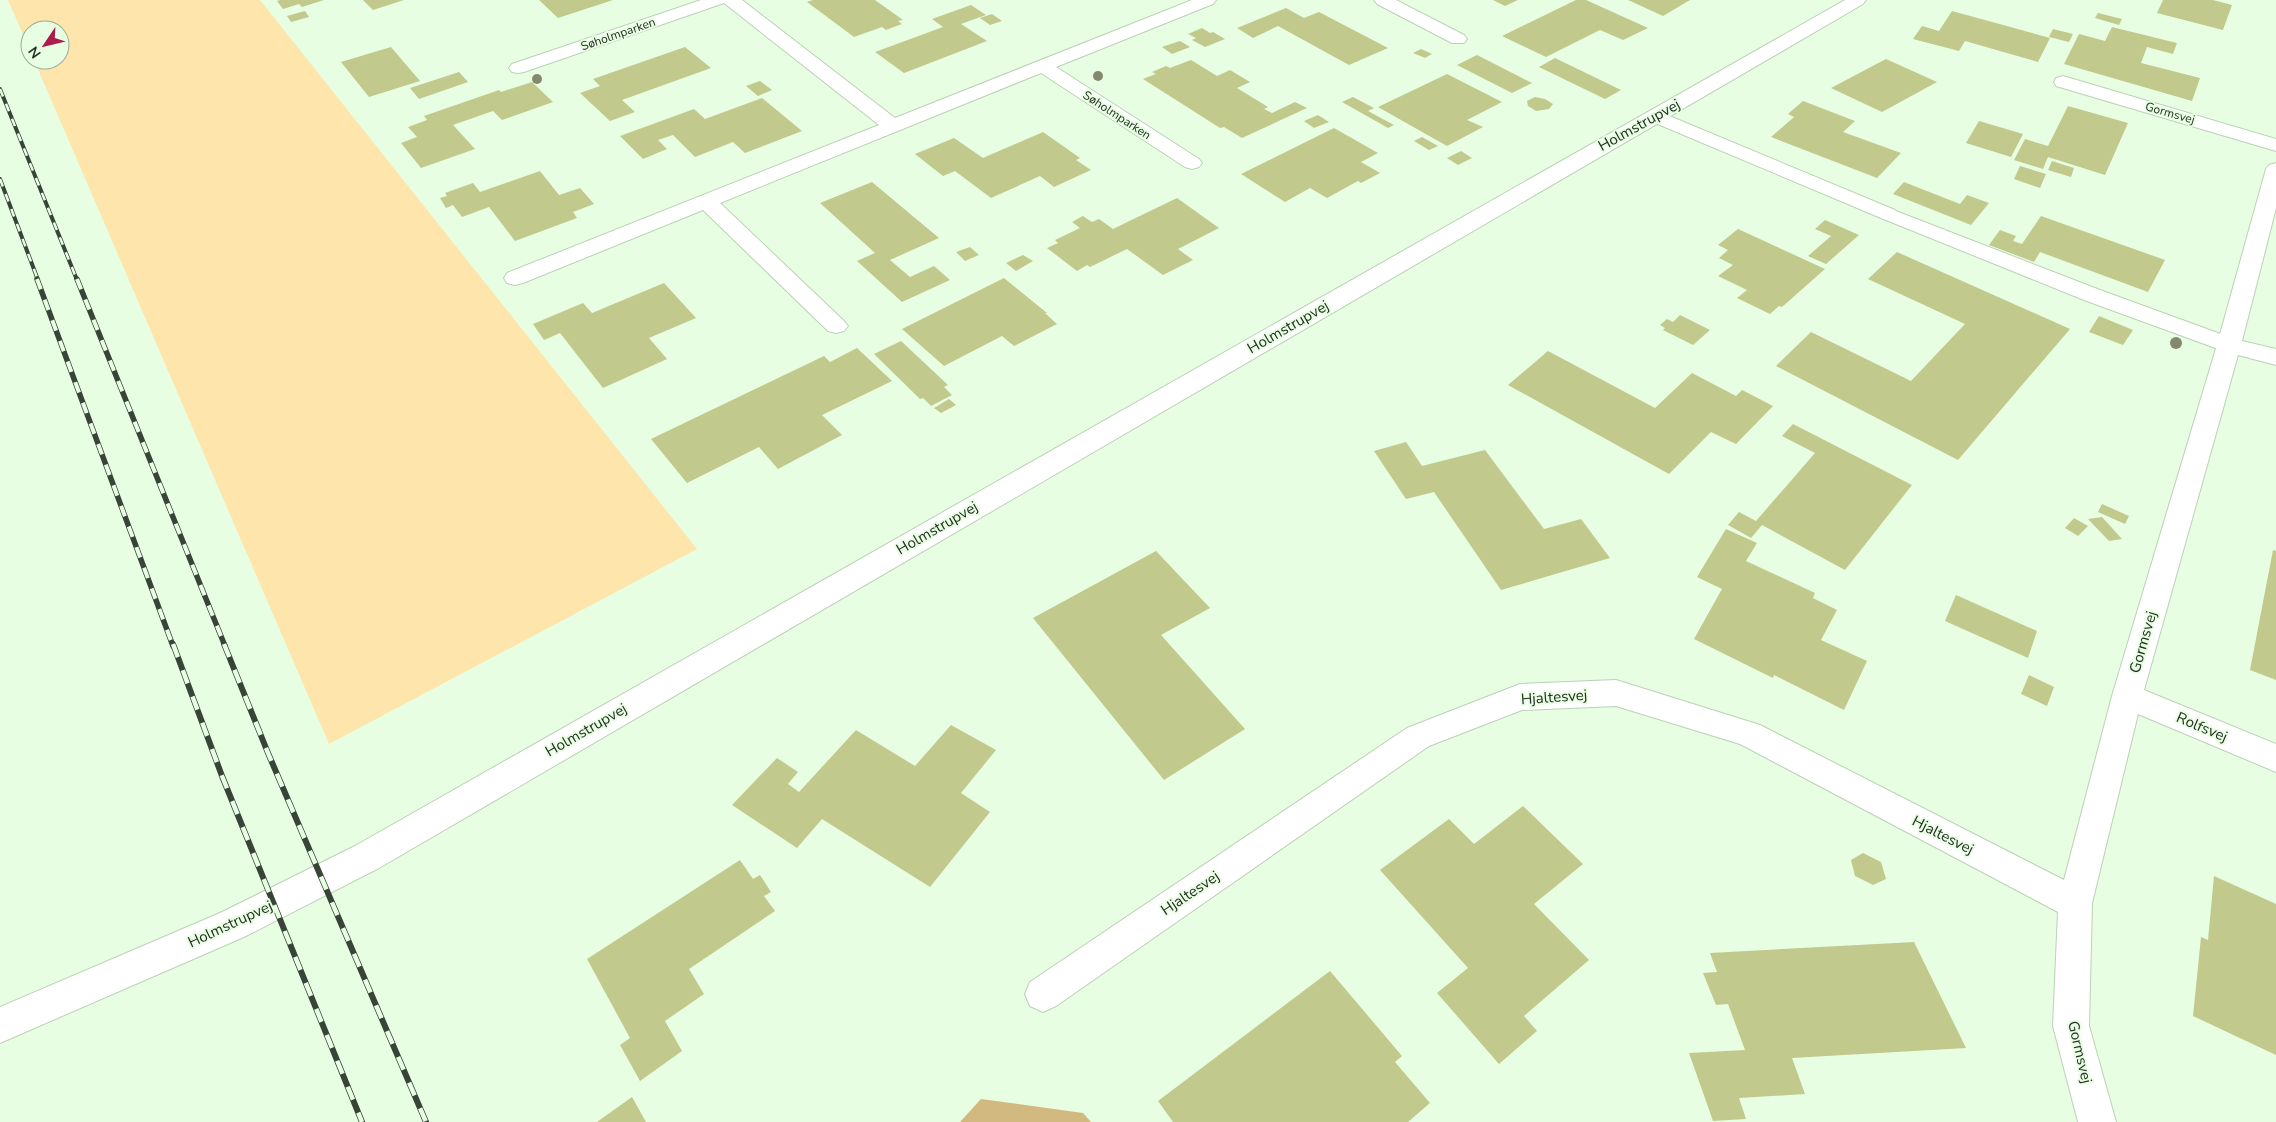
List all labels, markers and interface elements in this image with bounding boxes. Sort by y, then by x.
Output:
street label: Søholmparken [578,14,658,54]
north arrow [20,20,70,70]
text: N [24,42,46,62]
street label: Søholmparken [1080,87,1154,143]
street label: Holmstrupvej [1594,94,1684,156]
street label: Gormsvej [2143,98,2197,128]
street label: Holmstrupvej [1244,296,1332,358]
street label: Holmstrupvej [893,497,981,559]
street label: Gormsvej [2125,609,2161,675]
street label: Hjaltesvej [1520,685,1588,709]
street label: Holmstrupvej [542,699,630,761]
street label: Rolfsvej [2173,707,2231,747]
street label: Hjaltesvej [1909,811,1977,859]
street label: Hjaltesvej [1157,866,1223,920]
street label: Holmstrupvej [185,896,275,952]
street label: Gormsvej [2063,1019,2097,1085]

